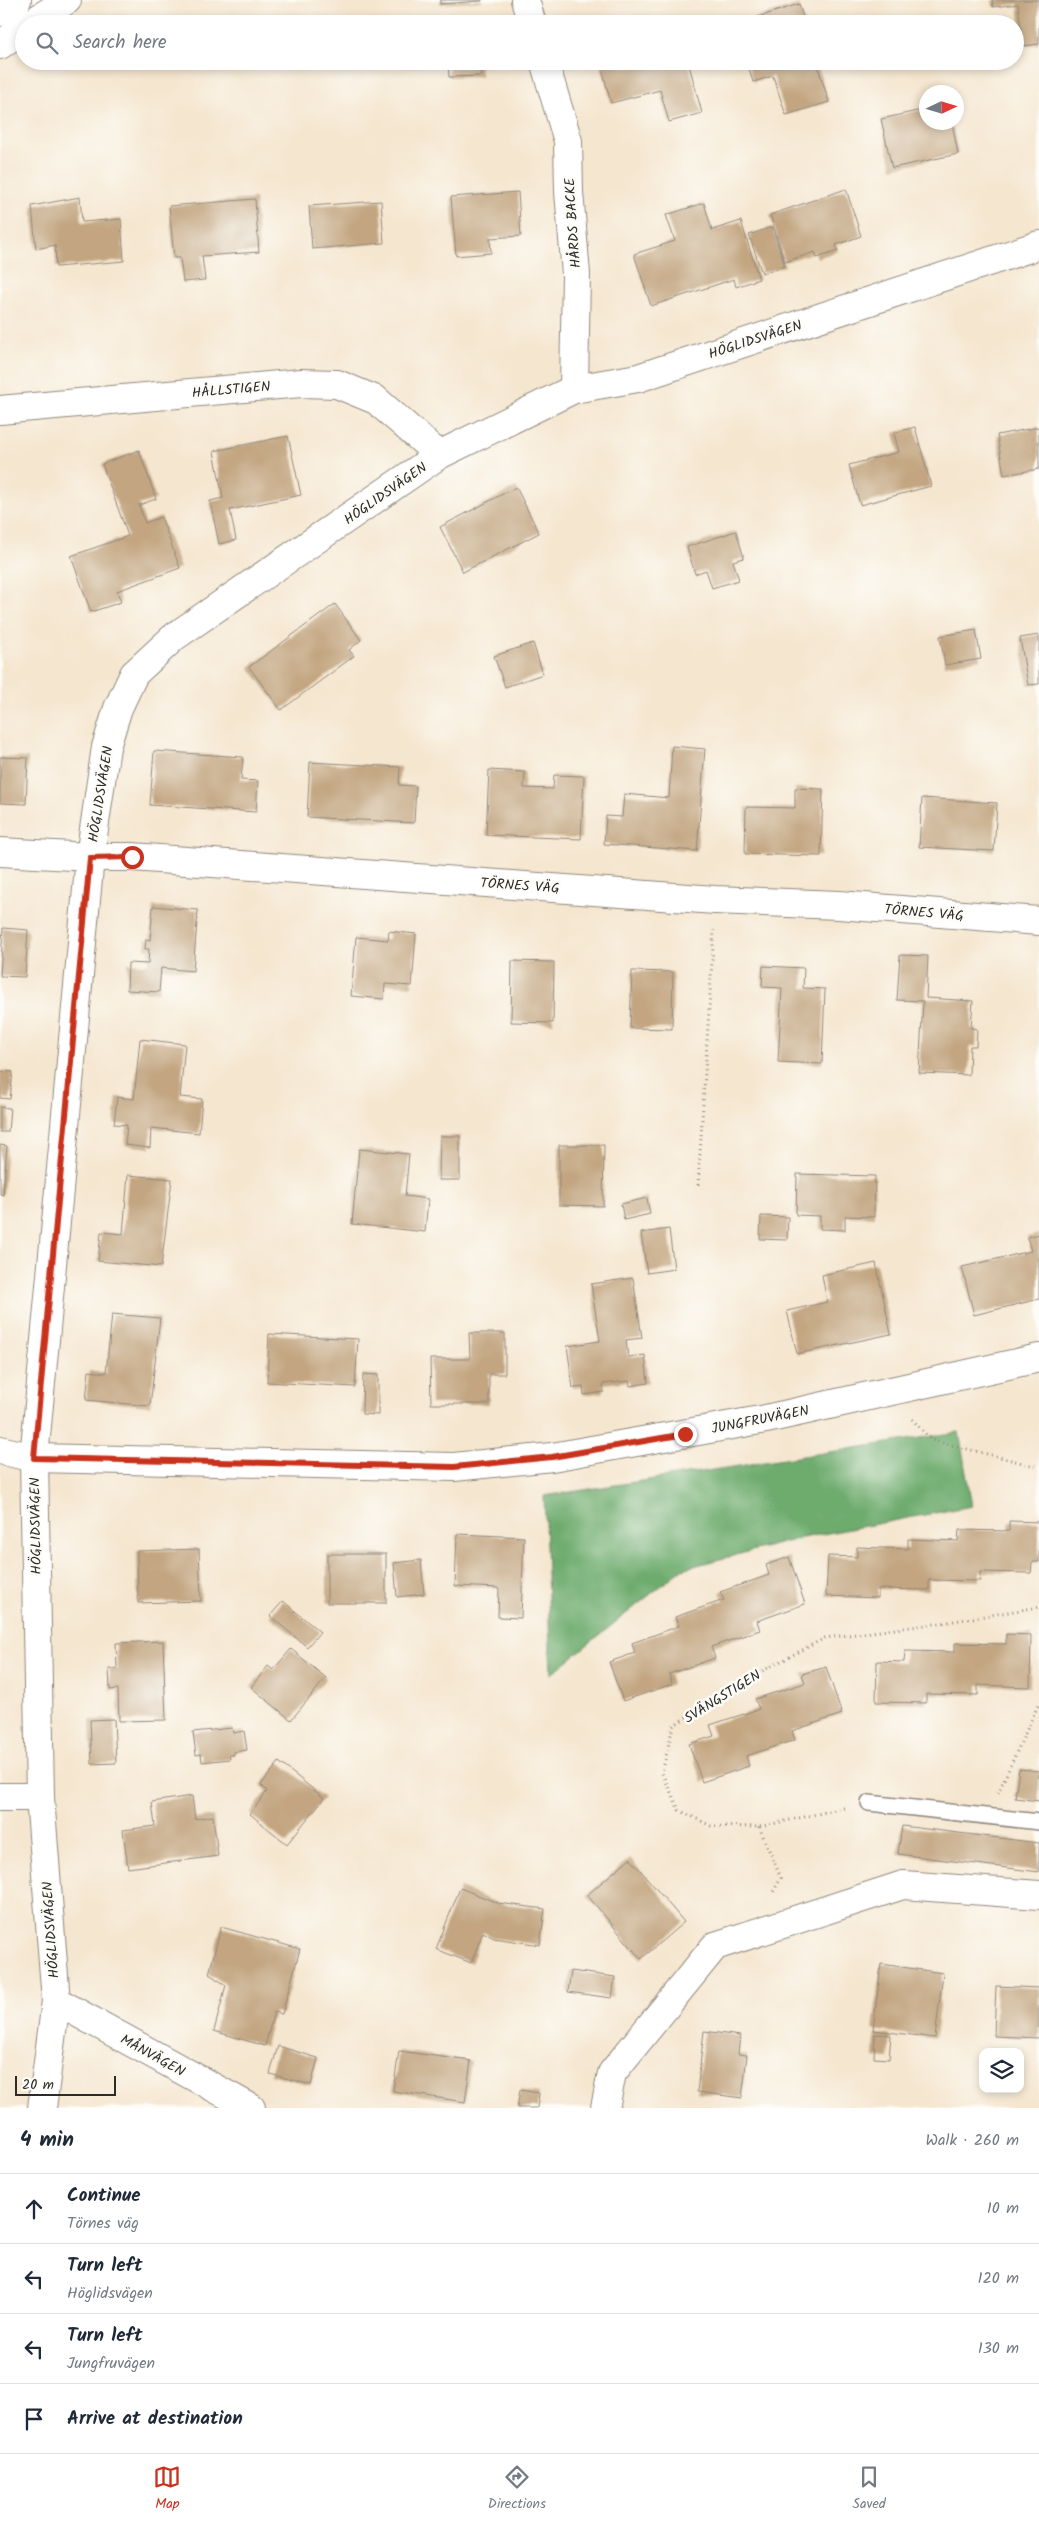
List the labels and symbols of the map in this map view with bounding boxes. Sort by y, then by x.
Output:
north arrow [919,85,964,130]
street label: HÅRDS BACKE [559,176,587,269]
street label: HÖGLIDSVÄGEN [706,314,805,365]
street label: HÅLLSTIGEN [191,376,272,404]
street label: HÖGLIDSVÄGEN [339,457,432,531]
street label: HÖGLIDSVÄGEN [83,744,120,844]
route start [121,846,144,869]
street label: TÖRNES VÄG [480,872,560,900]
street label: TÖRNES VÄG [883,899,964,927]
street label: JUNGFRUVÄGEN [709,1400,811,1440]
route end [674,1423,697,1446]
street label: HÖGLIDSVÄGEN [24,1477,48,1575]
street label: SVÄNGSTIGEN [680,1664,766,1729]
street label: HÖGLIDSVÄGEN [37,1880,65,1979]
street label: MÅNVÄGEN [116,2029,189,2083]
scale bar [15,2073,116,2096]

